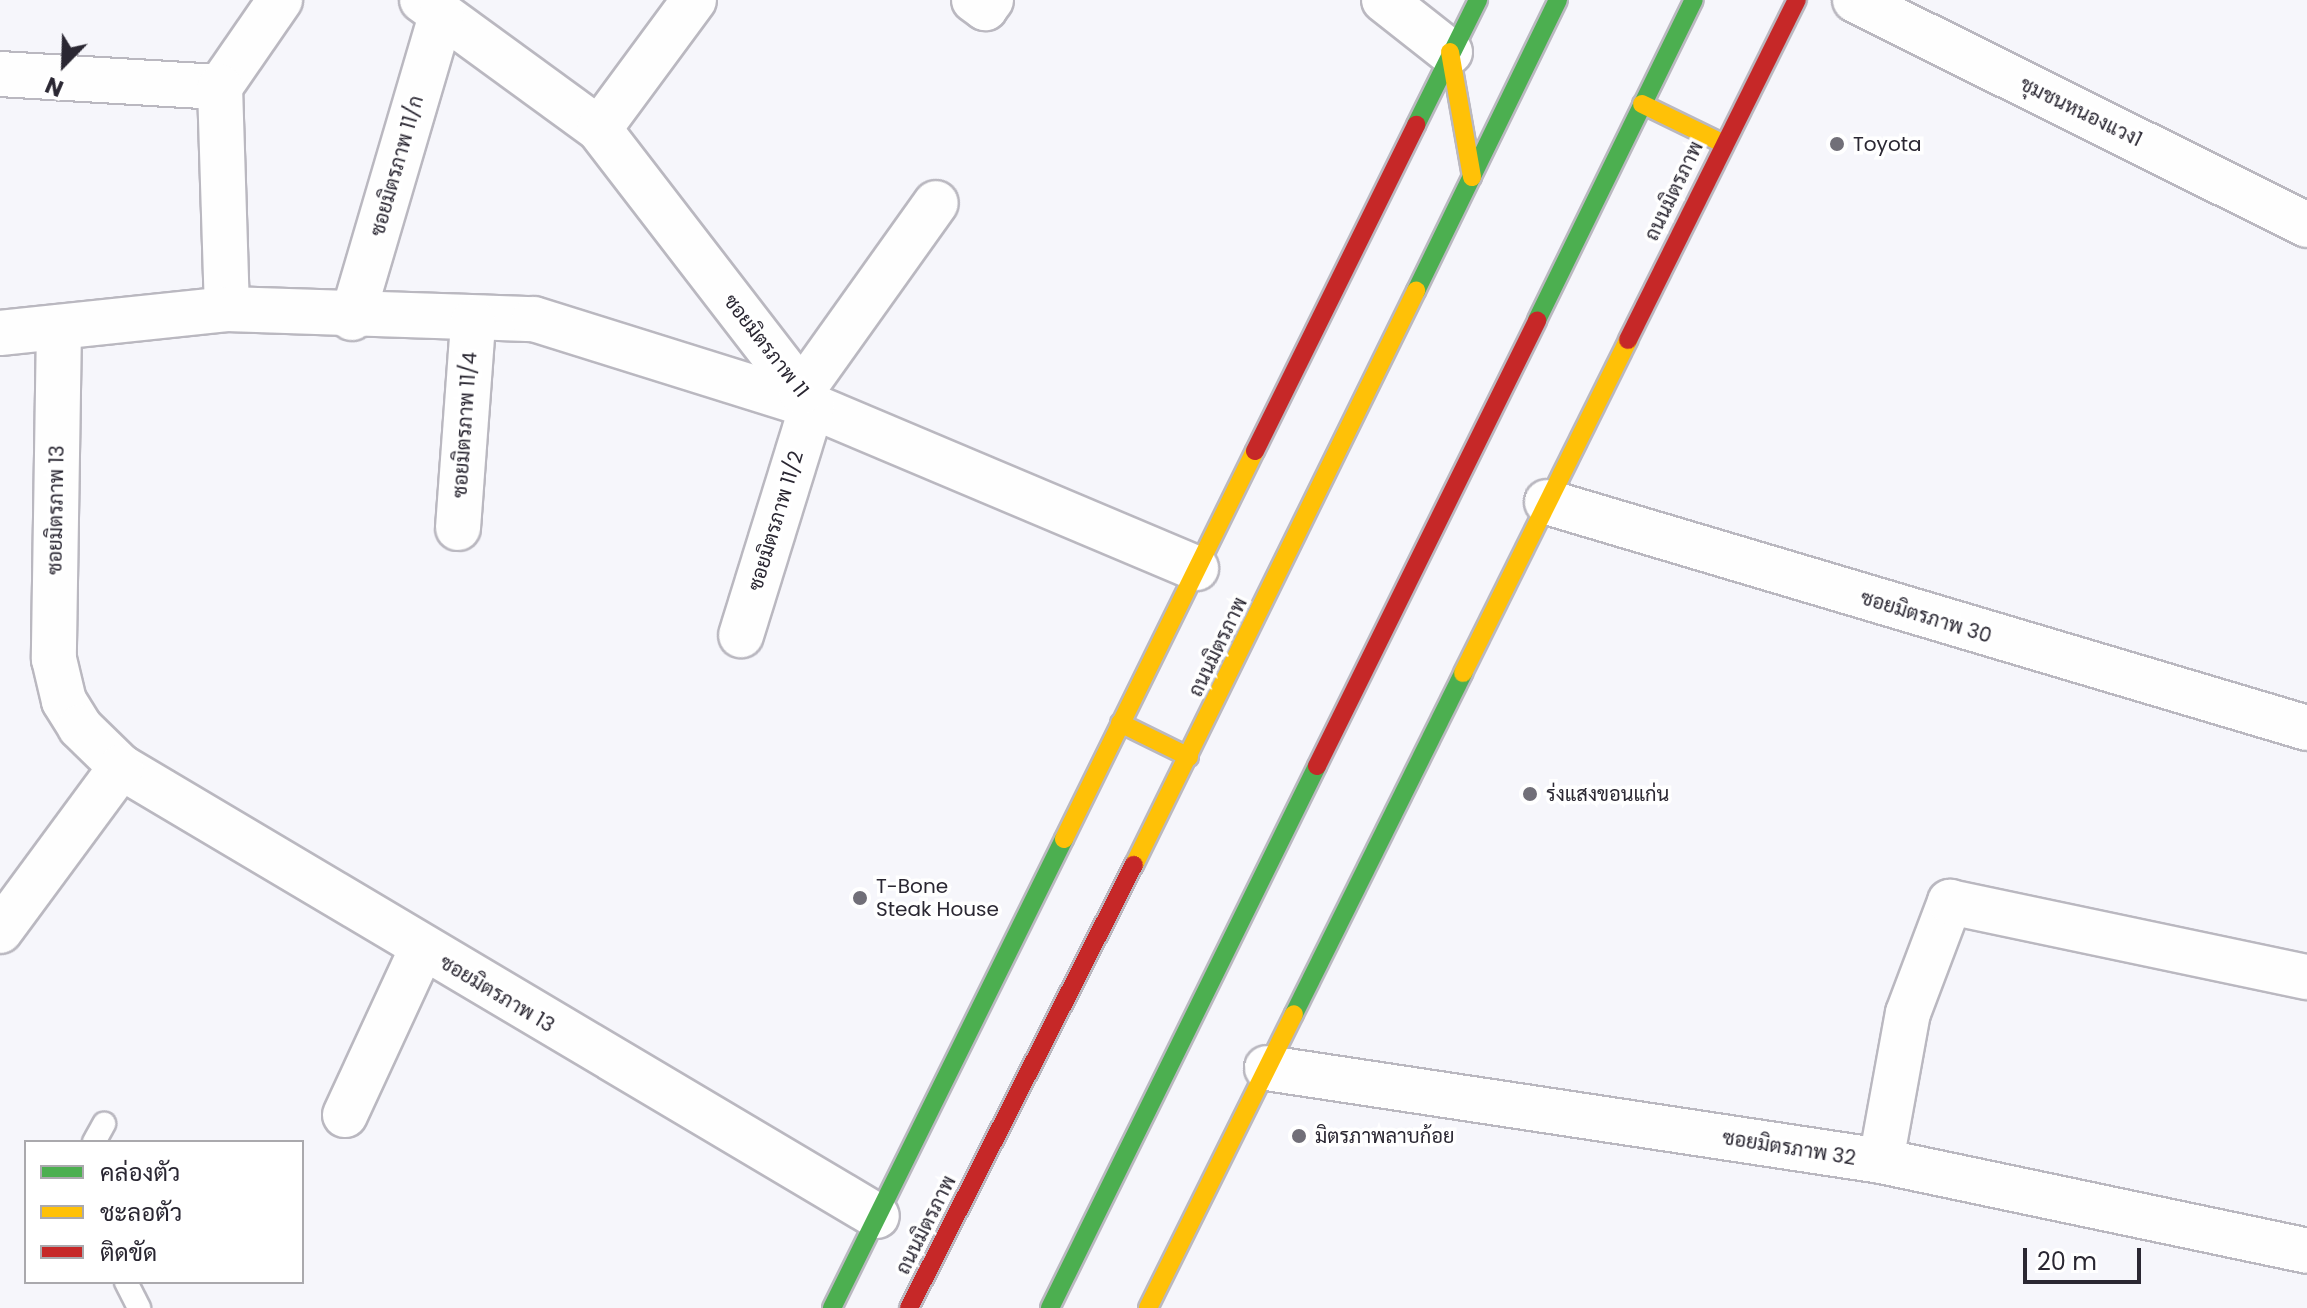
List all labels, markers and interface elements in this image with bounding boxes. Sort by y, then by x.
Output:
north arrow [24,24,104,104]
text: N [41,69,68,104]
street label: ชุมชนหนองแวง1 [2016,72,2146,152]
street label: ซอยมิตรภาพ 11/ก [365,93,429,239]
place label: Toyota [1853,132,1921,156]
marker: Toyota [1828,135,1846,153]
street label: ถนนมิตรภาพ [1640,137,1708,245]
street label: ซอยมิตรภาพ 11 [718,290,814,402]
street label: ซอยมิตรภาพ 11/4 [448,351,482,499]
street label: ซอยมิตรภาพ 13 [43,445,69,575]
street label: ซอยมิตรภาพ 11/2 [743,448,809,594]
street label: ซอยมิตรภาพ 30 [1858,586,1994,648]
street label: ถนนมิตรภาพ [1184,593,1252,701]
place label: ร่งแสงขอนแก่น [1546,782,1669,806]
marker: ร่งแสงขอนแก่น [1521,785,1539,803]
place label: T-Bone Steak House [876,874,999,921]
marker: T-Bone Steak House [851,889,869,907]
street label: ซอยมิตรภาพ 13 [435,950,559,1038]
place label: มิตรภาพลาบก้อย [1315,1124,1454,1148]
street label: ซอยมิตรภาพ 32 [1721,1126,1857,1170]
marker: มิตรภาพลาบก้อย [1290,1127,1308,1145]
legend [24,1140,304,1284]
text: คล่องตัว [100,1156,180,1189]
street label: ถนนมิตรภาพ [891,1172,961,1278]
text: ชะลอตัว [100,1196,182,1229]
scale bar [2027,1232,2145,1282]
text: ติดขัด [100,1236,157,1269]
text: 20 m [2037,1245,2097,1278]

